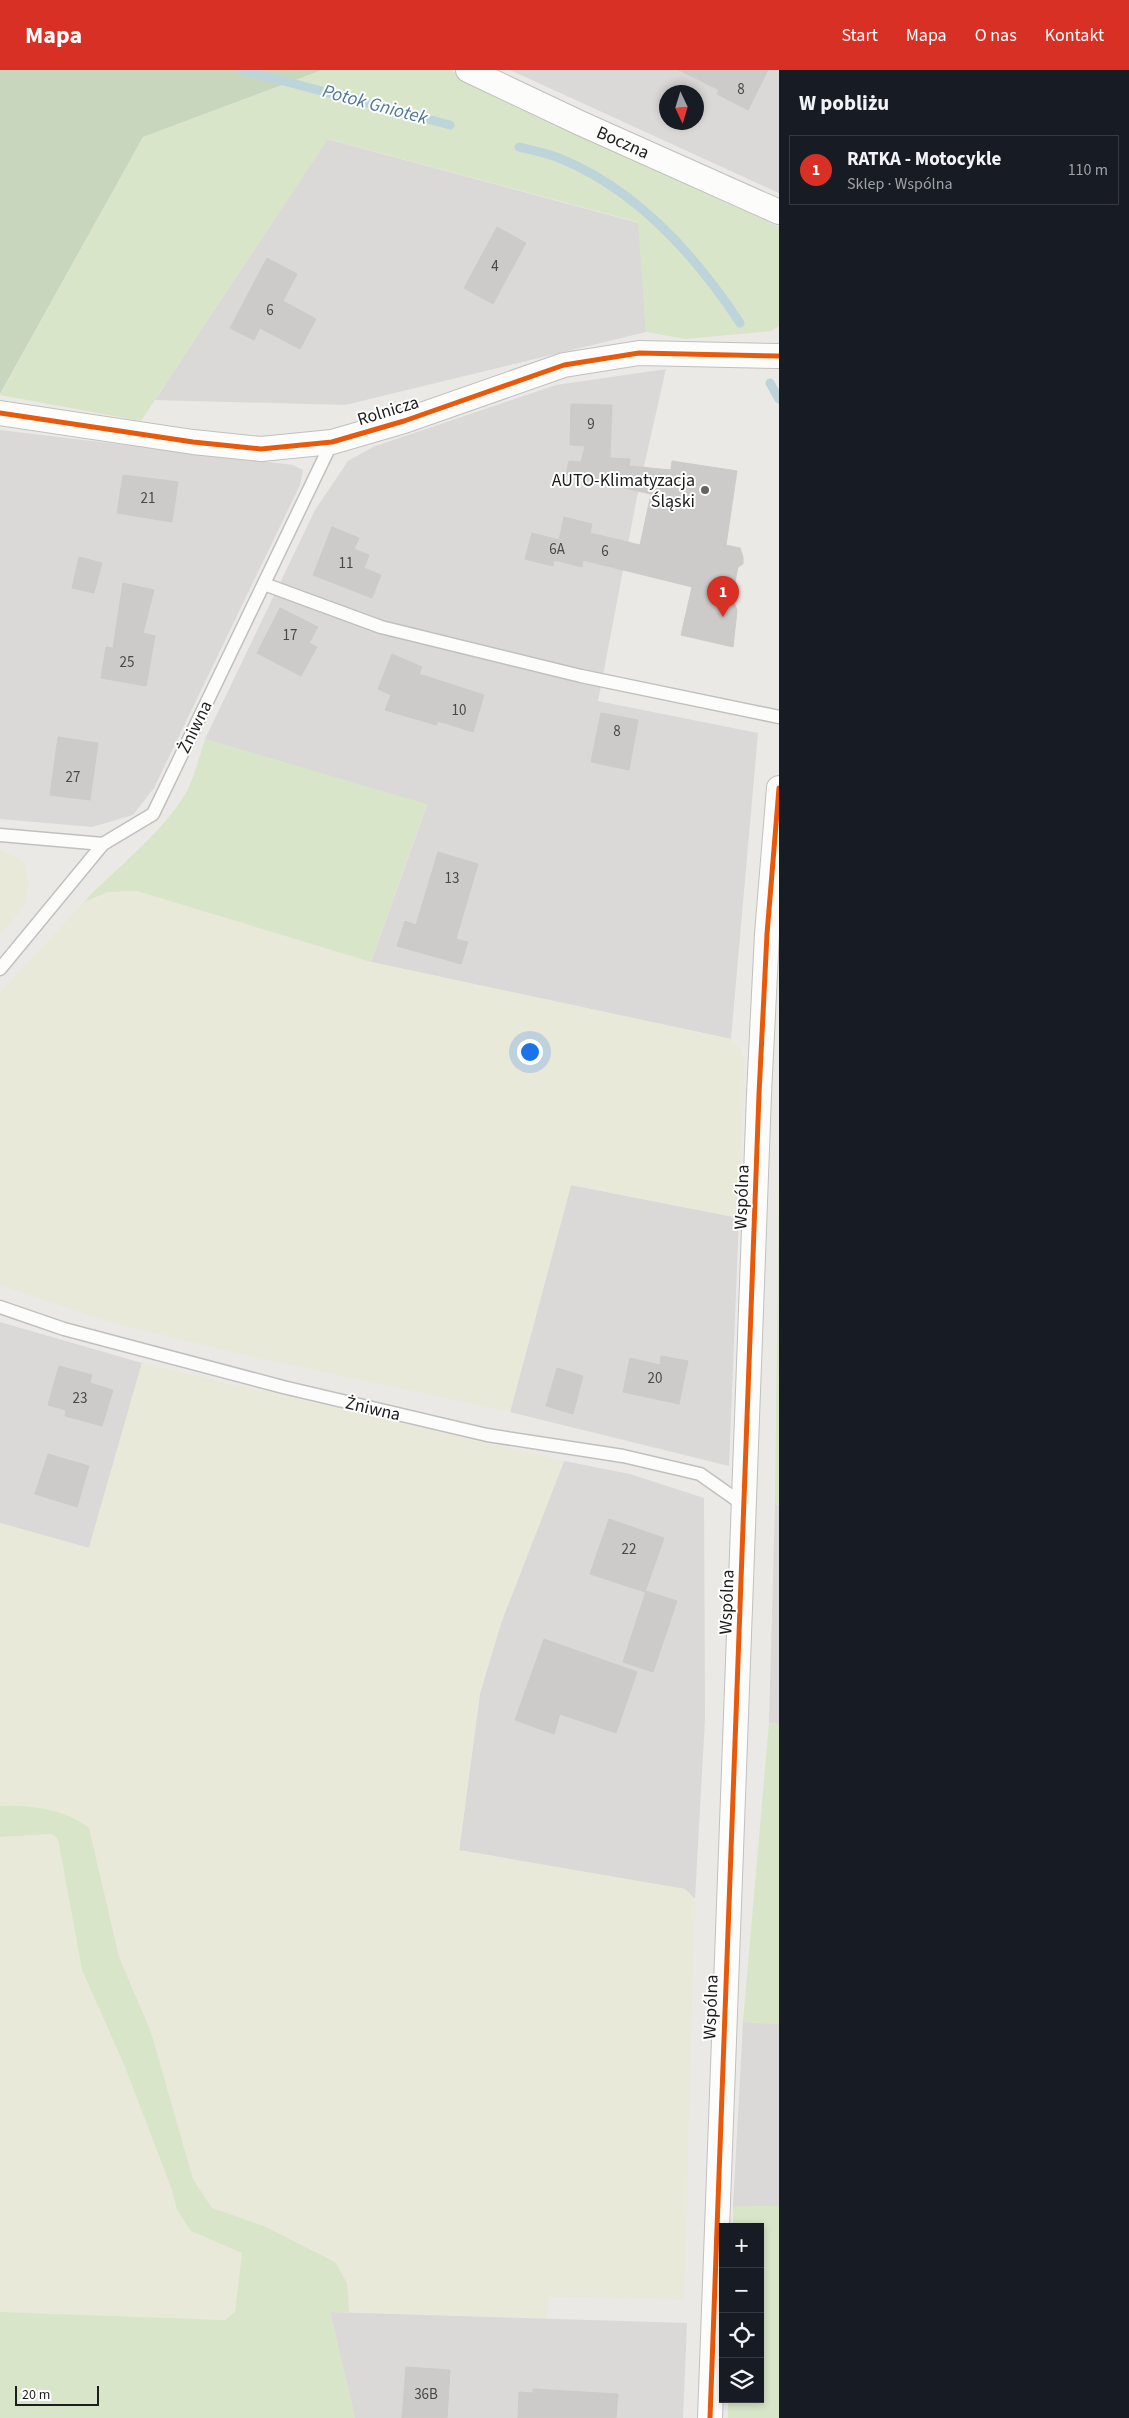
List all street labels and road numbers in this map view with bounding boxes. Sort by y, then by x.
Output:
street label: Boczna [593,120,653,165]
street label: Rolnicza [354,390,422,432]
street label: Żniwna [172,696,218,758]
street label: Wspólna [728,1164,756,1230]
street label: Żniwna [343,1391,403,1427]
street label: Wspólna [713,1569,741,1635]
street label: Wspólna [697,1974,725,2040]

